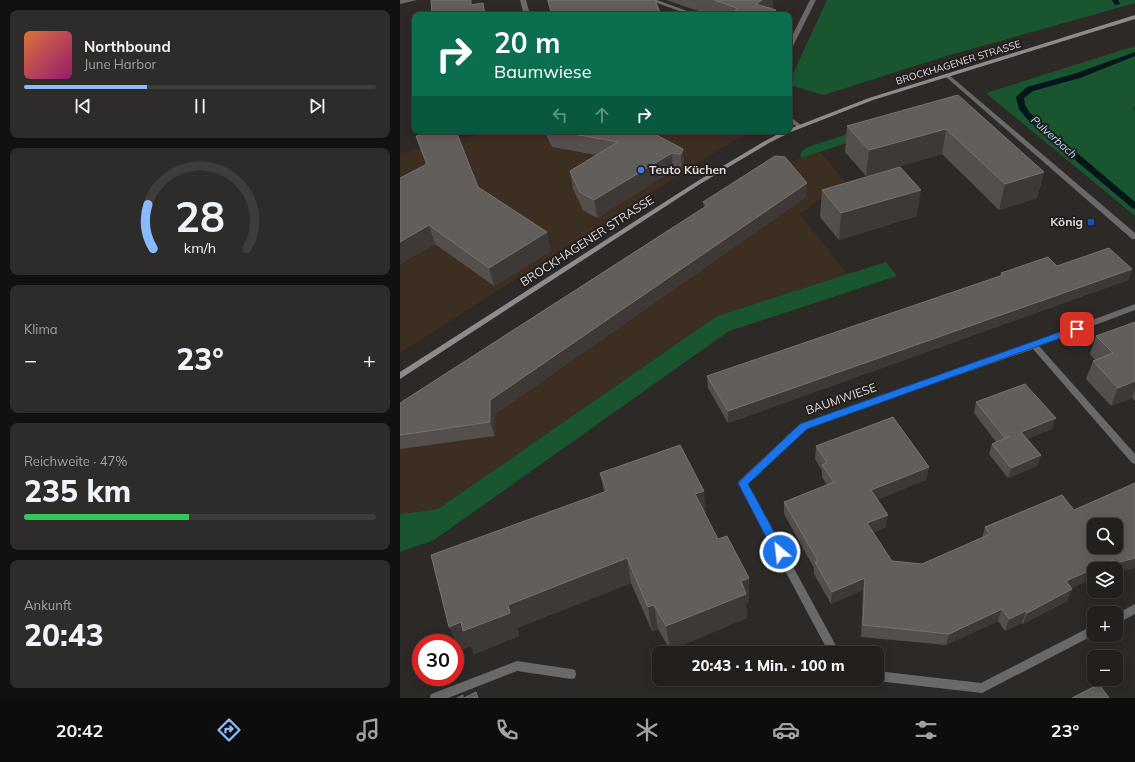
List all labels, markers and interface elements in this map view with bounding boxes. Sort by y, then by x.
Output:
text: 20 m [494,25,560,60]
icon: right [428,28,480,80]
text: Northbound [84,37,171,56]
street label: BROCKHAGENER STRASSE [894,37,1022,88]
text: June Harbor [84,56,156,72]
text: Baumwiese [494,60,592,83]
icon: previous [72,95,94,117]
icon: pause [189,95,211,117]
icon: next [306,95,328,117]
icon: left [549,104,571,126]
icon: ahead [591,104,613,126]
icon: right [633,104,655,126]
water label: Pulverbach [1028,113,1080,161]
place label: Teuto Küchen [649,162,726,177]
marker: Teuto Küchen [636,165,646,175]
text: 28 [175,190,225,242]
street label: BROCKHAGENER STRASSE [517,192,656,289]
place label: König [1050,214,1083,229]
marker: König [1086,217,1096,227]
text: km/h [184,239,216,257]
pin [1060,312,1094,346]
icon: arrive [1066,318,1088,340]
text: Klima [24,321,58,337]
text: 23° [176,340,224,378]
text: − [24,346,37,374]
text: + [363,346,376,374]
street label: BAUMWIESE [803,379,878,418]
text: Reichweite · 47% [24,453,128,469]
text: 235 km [24,472,131,510]
map controls [1087,518,1123,686]
button: search [1087,518,1123,554]
position arrow [759,531,801,573]
button: layers [1087,562,1123,598]
text: Ankunft [24,597,72,613]
button: + [1087,606,1123,642]
text: 20:43 [24,616,104,654]
speed limit sign: 30 [412,634,464,686]
button: − [1087,650,1123,686]
text: 20:43 · 1 Min. · 100 m [691,656,845,675]
icon: directions [215,716,243,744]
icon: music [354,716,382,744]
icon: phone [493,716,521,744]
icon: climate [633,716,661,744]
icon: car [772,716,800,744]
icon: filters [912,716,940,744]
text: 20:42 [56,719,103,742]
text: 23° [1051,719,1079,742]

